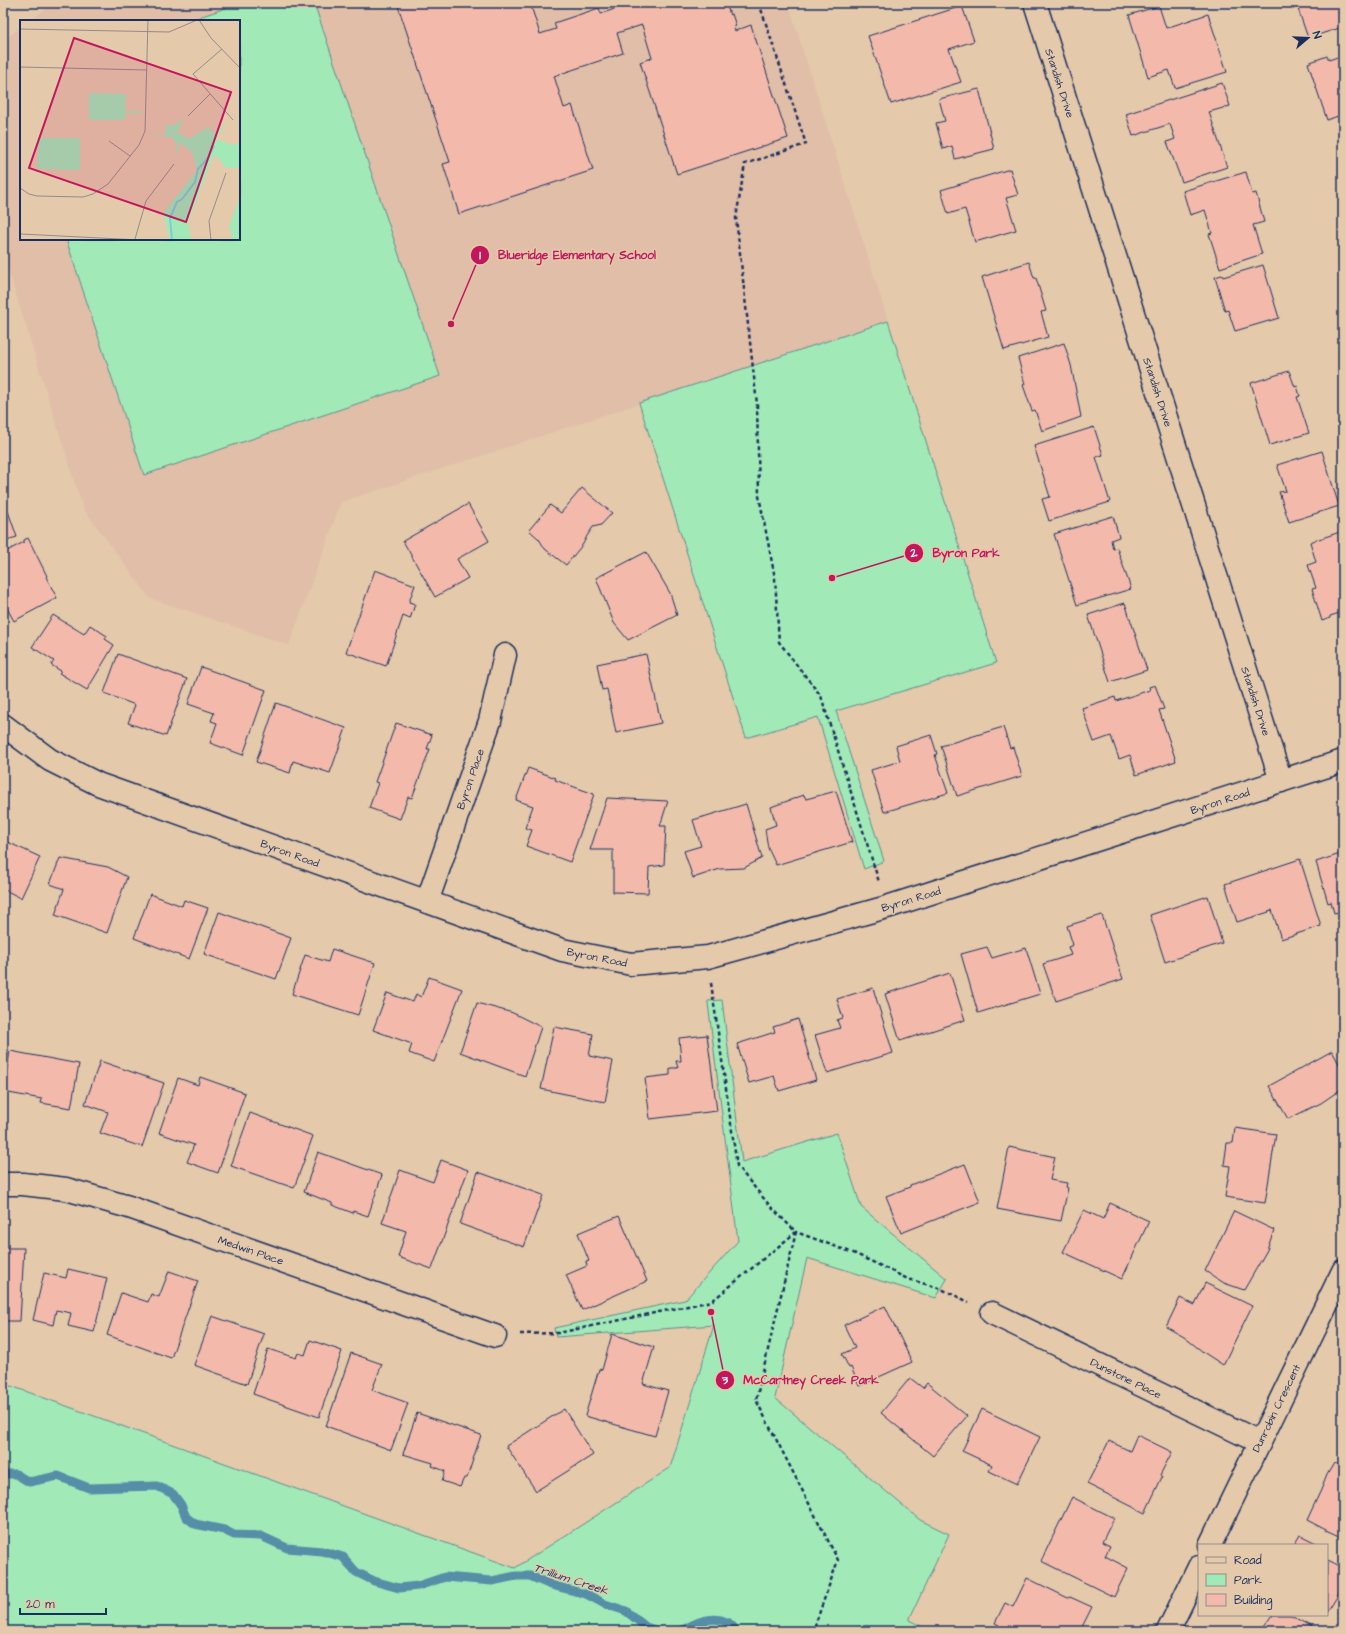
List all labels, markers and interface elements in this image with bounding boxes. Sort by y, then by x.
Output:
north arrow [1288,18,1328,58]
inset map [20,20,240,240]
text: N [1309,29,1325,41]
street label: Standish Drive [1041,47,1078,120]
callout: Blueridge Elementary School [470,243,664,267]
text: 1 [479,247,481,264]
text: Blueridge Elementary School [498,247,656,266]
street label: Standish Drive [1139,356,1176,429]
callout: Byron Park [904,541,1007,565]
text: 2 [910,545,918,562]
text: Byron Park [932,545,1000,563]
street label: Standish Drive [1237,665,1274,738]
street label: Byron Place [453,747,489,812]
street label: Byron Road [1189,785,1252,819]
street label: Byron Road [258,836,322,872]
street label: Byron Road [880,883,943,917]
street label: Byron Road [565,944,629,972]
street label: Medwin Place [216,1232,286,1269]
street label: Dunstone Place [1088,1355,1164,1402]
street label: Dunrobin Crescent [1249,1361,1305,1455]
callout: McCartney Creek Park [715,1368,886,1392]
text: 3 [721,1372,729,1389]
text: McCartney Creek Park [743,1372,879,1390]
legend [1198,1544,1328,1616]
text: Road [1234,1552,1262,1569]
water label: Trillium Creek [531,1559,611,1600]
text: Park [1234,1572,1262,1589]
scale bar [20,1590,106,1616]
text: Building [1234,1592,1272,1610]
text: 20 m [26,1596,55,1613]

